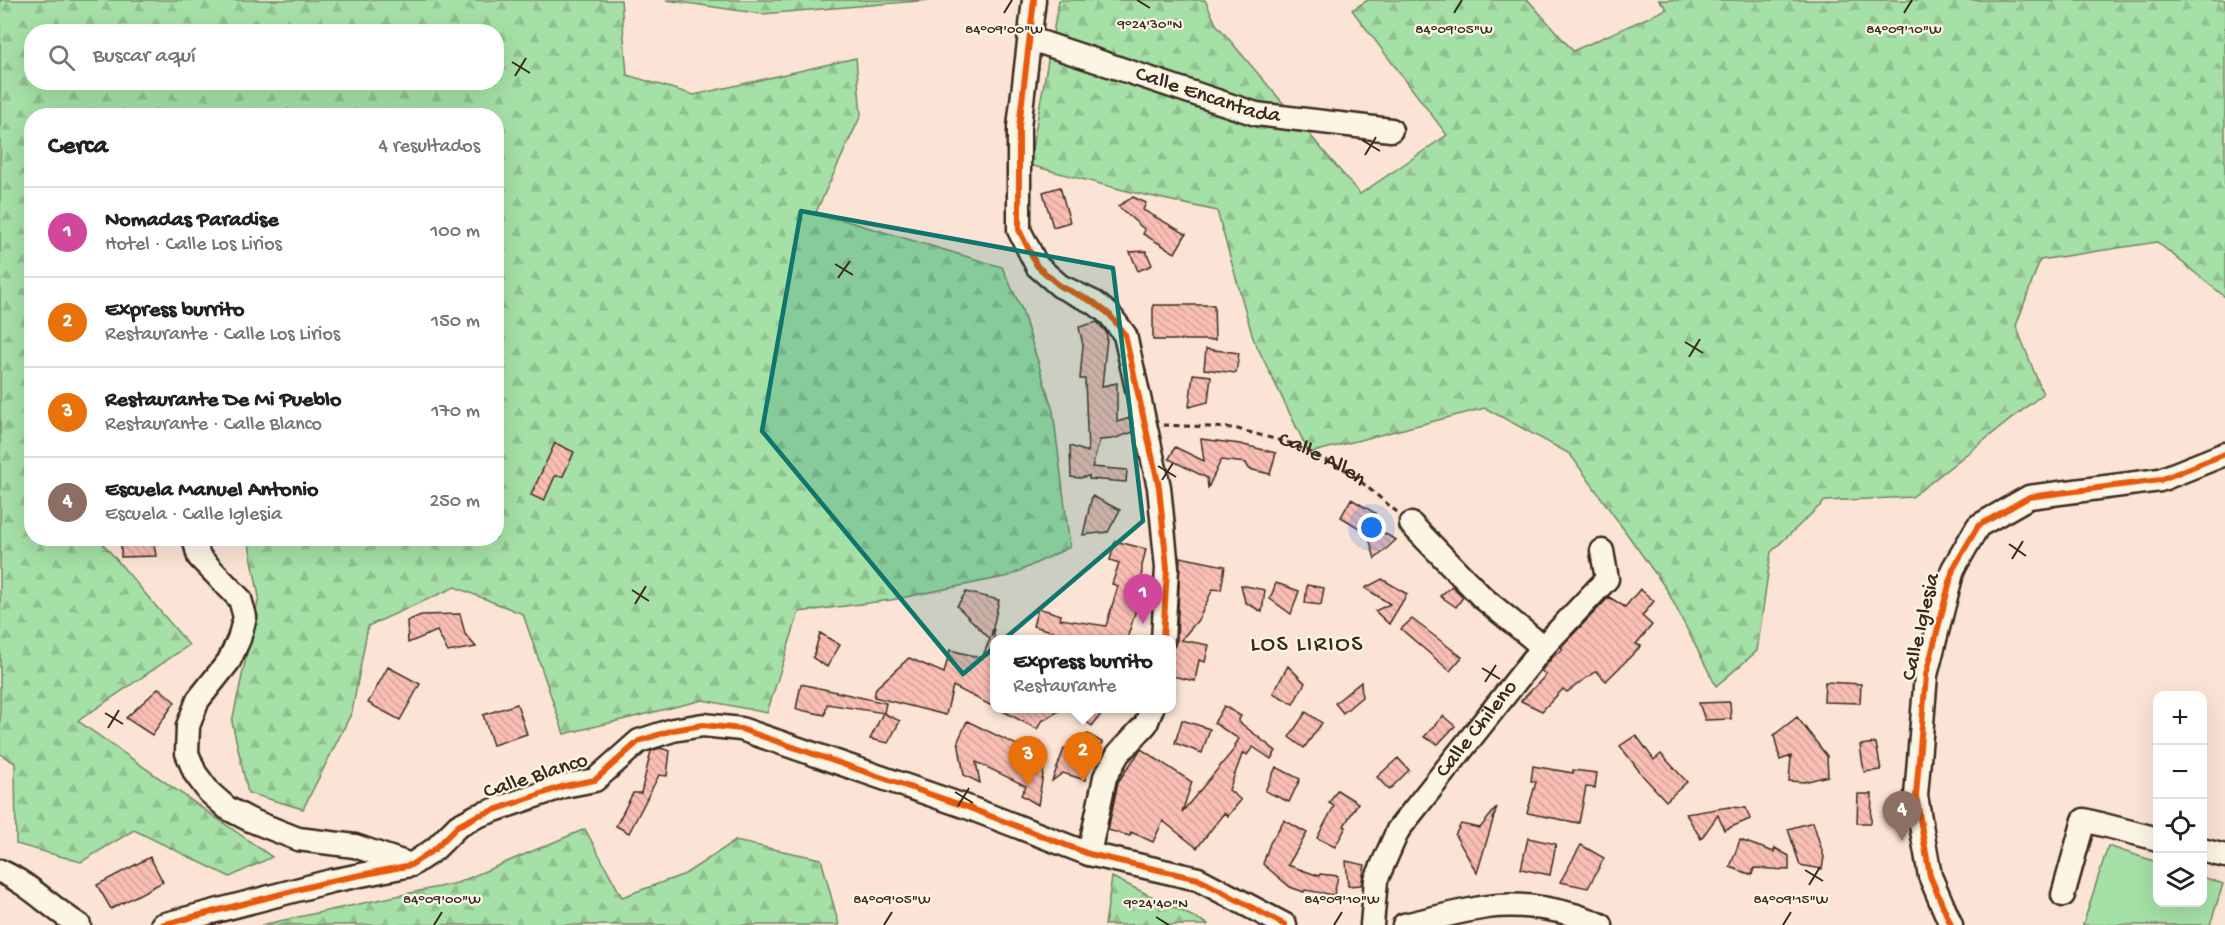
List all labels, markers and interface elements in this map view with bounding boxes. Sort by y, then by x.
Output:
text: 9°24'30"N [1117,16,1183,34]
text: 84°09'00"W [965,21,1043,39]
text: 84°09'05"W [1415,21,1493,39]
text: 84°09'10"W [1866,21,1942,39]
search box [24,24,504,90]
icon: search [45,41,78,74]
text: Buscar aquí [93,44,196,70]
street label: Calle Encantada [1132,62,1283,130]
text: Cerca [48,132,108,163]
text: 4 resultados [379,136,480,159]
text: Nomadas Paradise [105,208,279,234]
text: 1 [63,221,72,244]
text: 100 m [430,221,480,244]
text: Hotel · Calle Los Lirios [105,234,282,257]
text: Express burrito [105,298,244,324]
text: 2 [63,311,72,334]
text: 150 m [431,311,480,334]
text: Restaurante · Calle Los Lirios [105,324,340,347]
text: Restaurante De Mi Pueblo [105,388,341,414]
text: 3 [62,401,73,424]
text: 170 m [431,401,480,424]
text: Restaurante · Calle Blanco [105,414,322,437]
street label: Calle Allen [1275,428,1371,494]
text: Escuela Manuel Antonio [105,478,318,504]
text: 4 [63,491,72,514]
text: 250 m [429,491,480,514]
text: Escuela · Calle Iglesia [105,504,282,527]
your location [1357,513,1386,542]
street label: Calle Iglesia [1897,570,1947,683]
pin: 1 [1124,574,1162,624]
district label: LOS LIRIOS [1250,631,1364,660]
popup [990,635,1176,713]
text: Express burrito [1013,650,1153,676]
text: Restaurante [1013,676,1116,699]
street label: Calle Chileno [1431,676,1524,783]
map controls [2153,691,2207,907]
button: + [2153,691,2207,745]
pin: 2 [1064,732,1102,782]
pin: 3 [1008,736,1048,786]
button: − [2153,745,2207,799]
street label: Calle Blanco [481,748,591,806]
pin: 4 [1882,792,1922,841]
button: locate [2153,799,2207,853]
button: layers [2153,853,2207,907]
text: 84°09'00"W [403,891,481,909]
text: 84°09'05"W [853,891,931,909]
text: 84°09'10"W [1304,891,1380,909]
text: 84°09'15"W [1754,891,1829,909]
text: 9°24'40"N [1123,895,1188,913]

